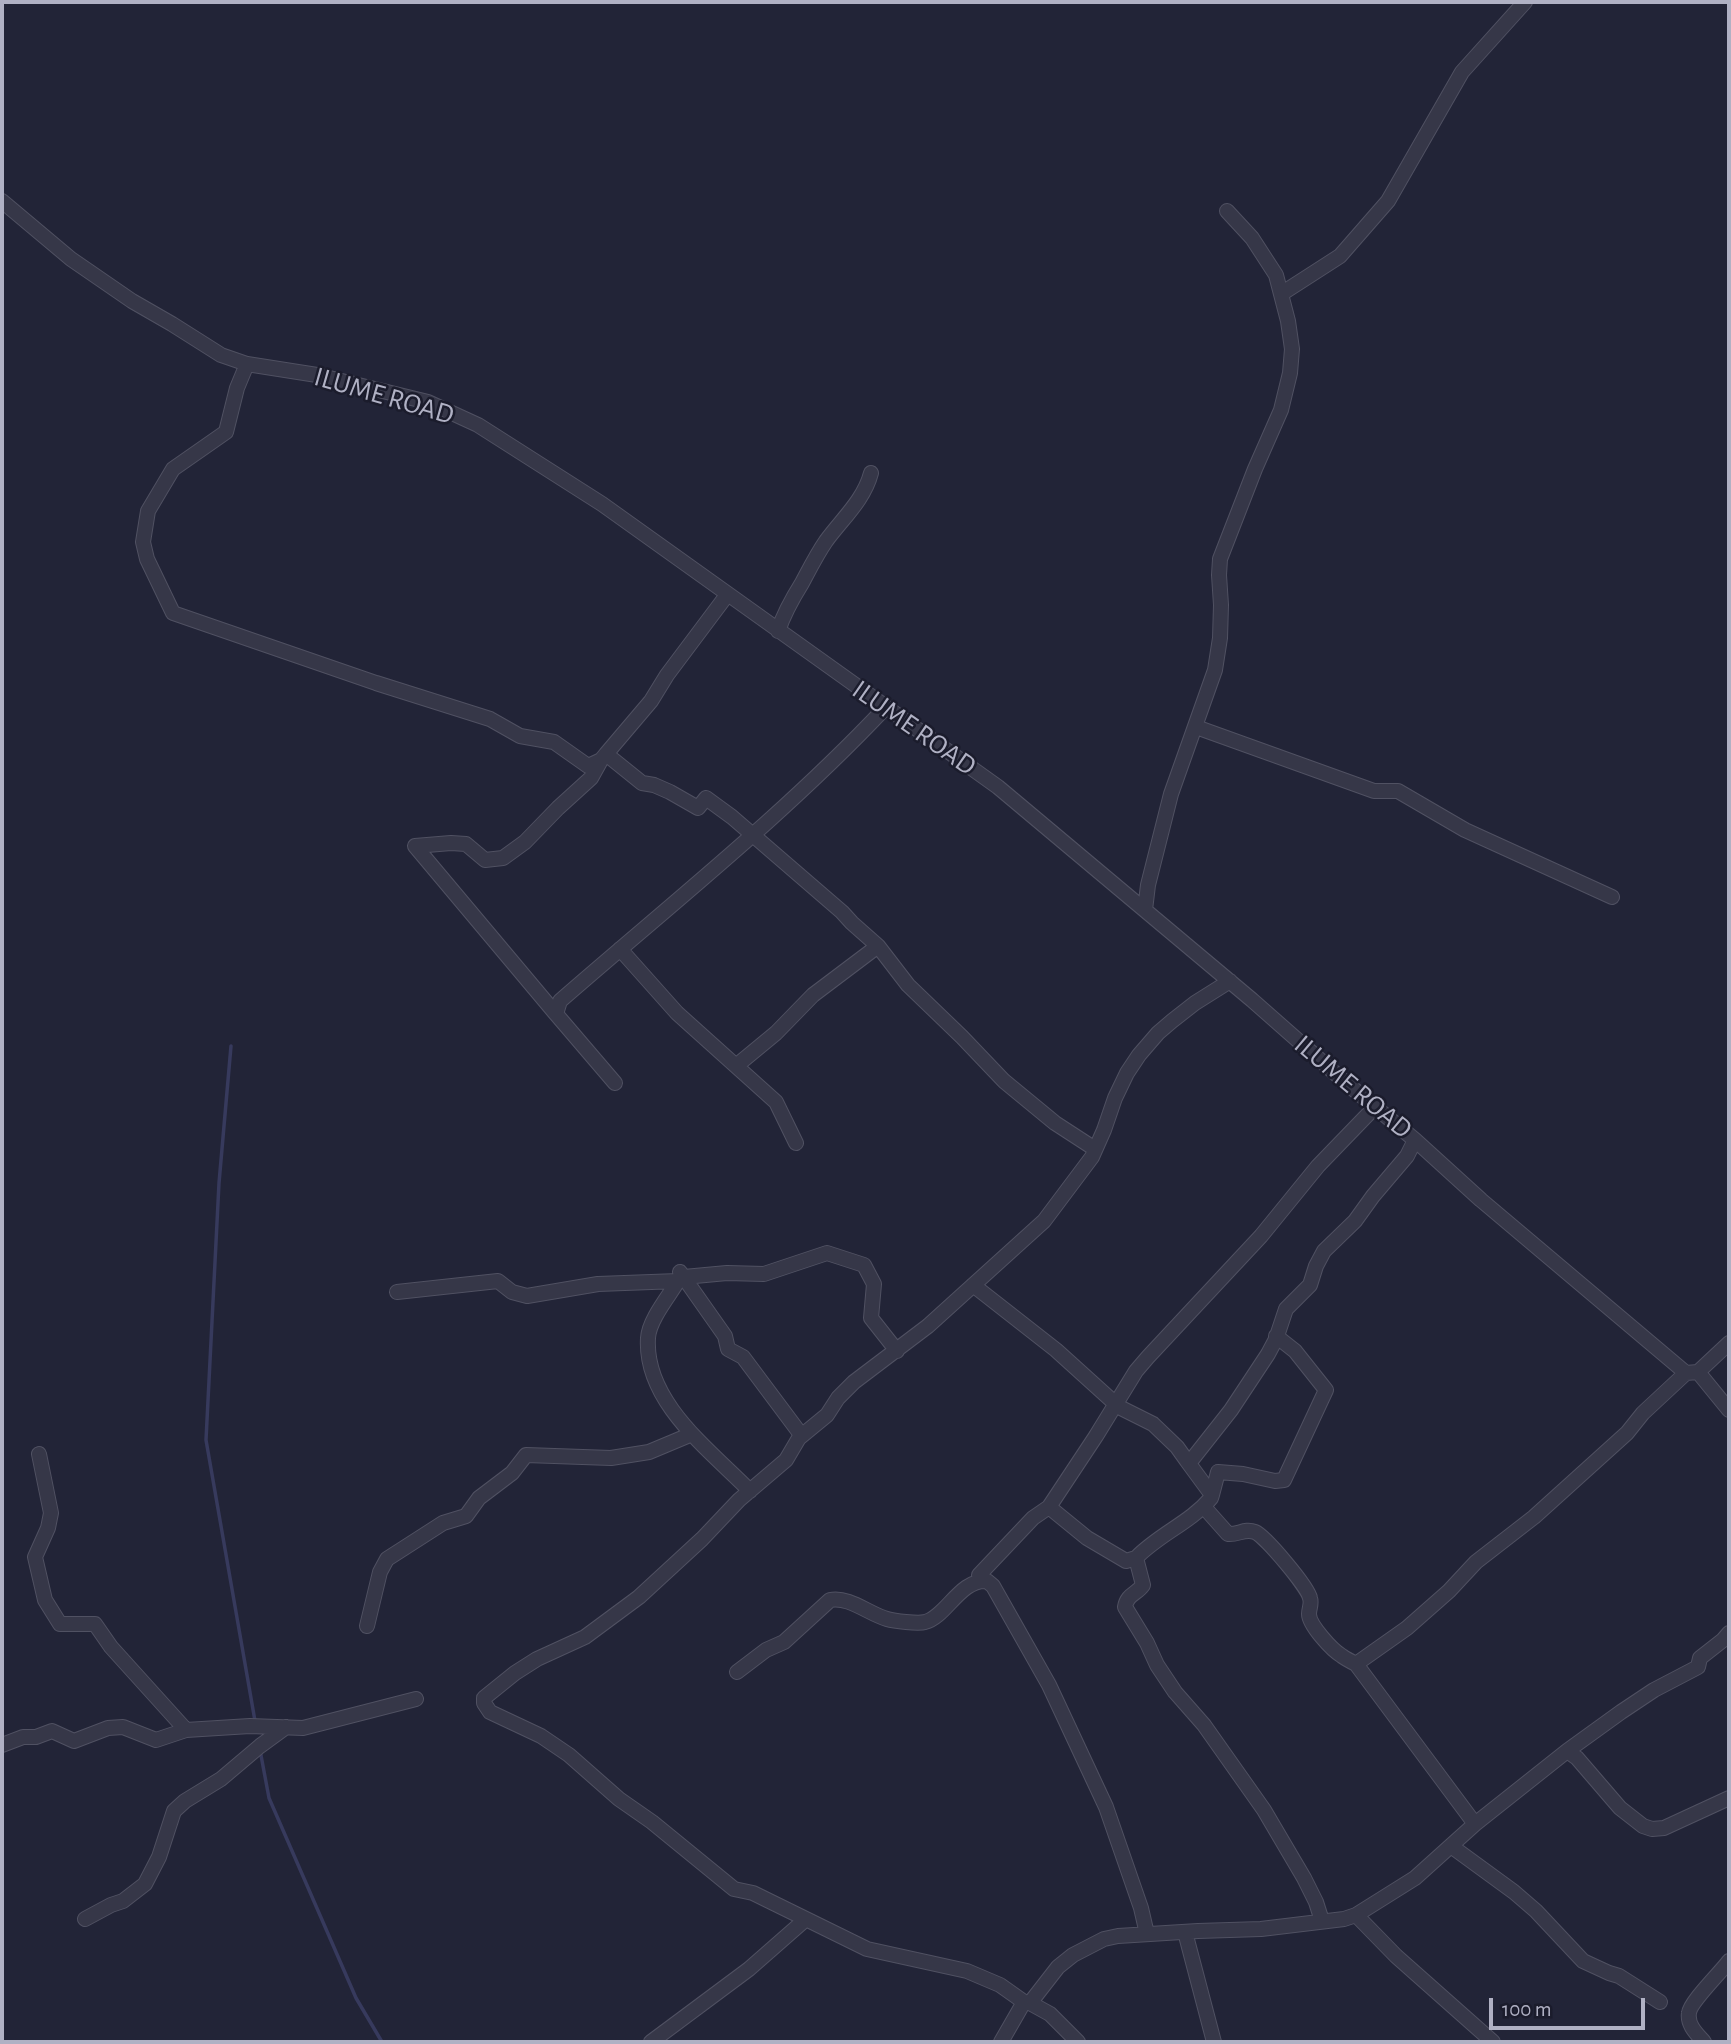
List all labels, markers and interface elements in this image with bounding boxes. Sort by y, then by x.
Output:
street label: ILUME ROAD [310,360,458,432]
street label: ILUME ROAD [845,673,983,783]
street label: ILUME ROAD [1287,1028,1419,1146]
scale bar [1493,1984,1649,2028]
text: 100 m [1502,1999,1552,2020]

